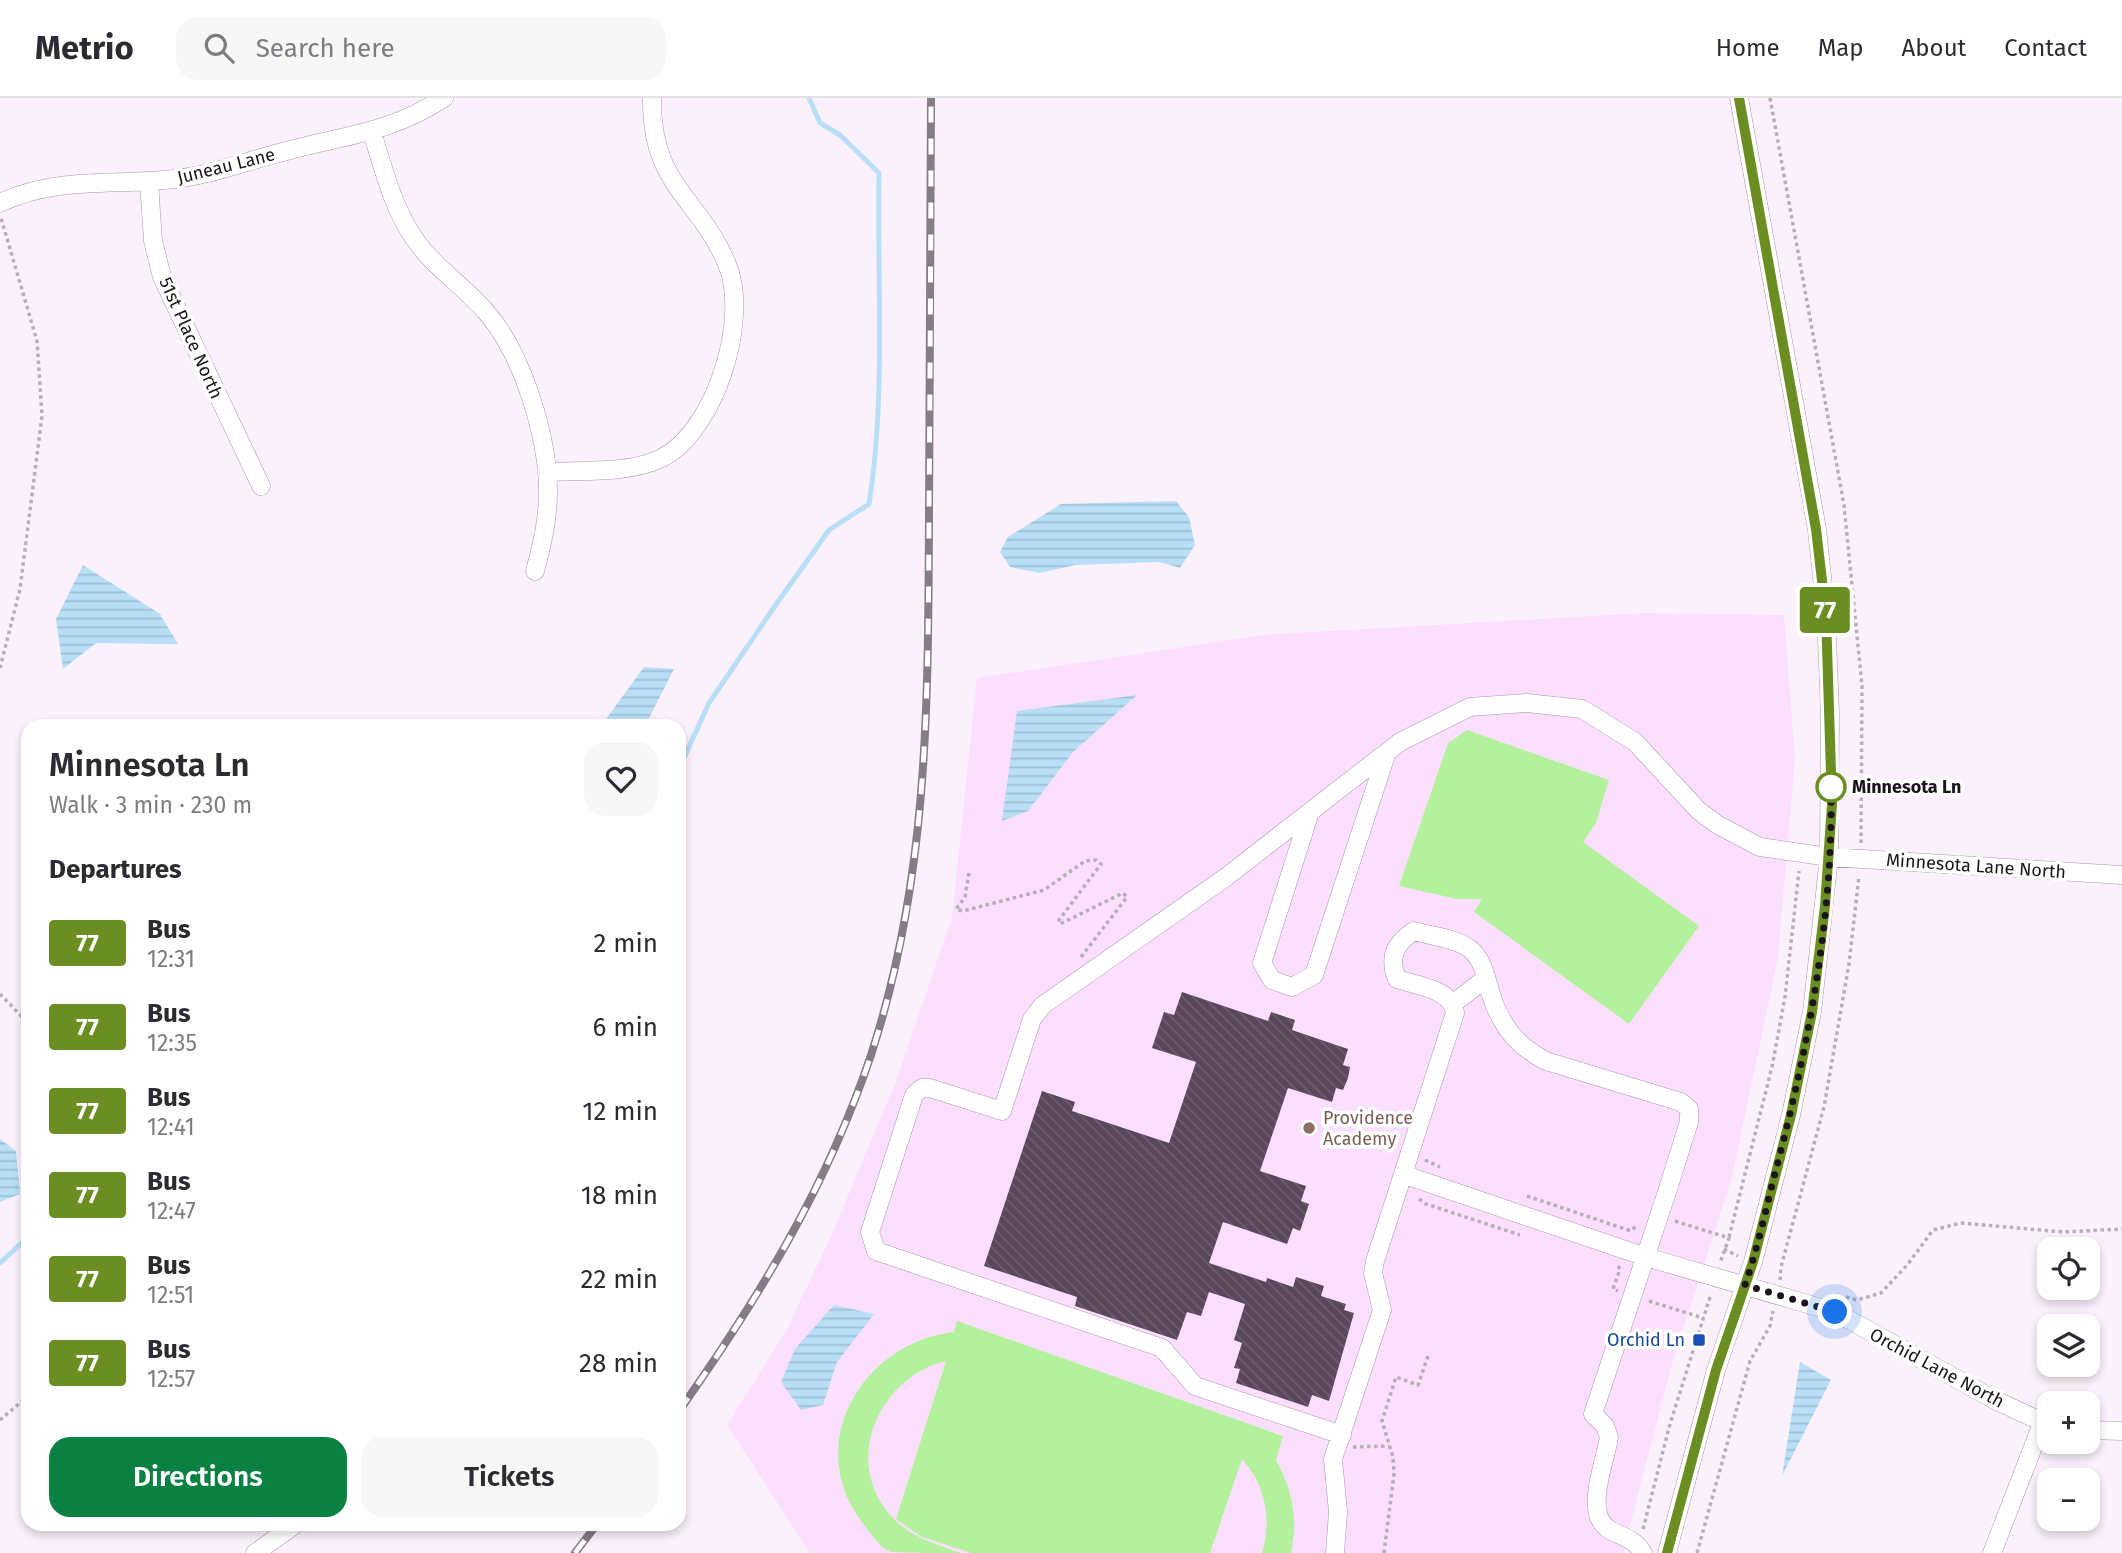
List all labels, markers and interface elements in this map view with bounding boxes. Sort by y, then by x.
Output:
search box [176,17,666,80]
text: Metrio [35,28,134,68]
icon: search [200,29,238,67]
text: Search here [256,33,395,64]
text: Home [1716,34,1780,62]
text: Map [1818,34,1864,62]
text: About [1902,34,1966,62]
text: Contact [2004,34,2087,62]
street label: Juneau Lane [175,143,277,189]
street label: 51st Place North [154,274,228,402]
line badge: 77 [1794,587,1856,633]
text: 77 [1814,596,1836,624]
button: heart [584,742,658,816]
text: Minnesota Ln [49,745,250,785]
marker: Minnesota Ln [1816,772,1846,802]
place label: Minnesota Ln [1852,776,1961,798]
text: Walk · 3 min · 230 m [49,791,252,819]
street label: Minnesota Lane North [1885,849,2067,883]
text: Departures [49,854,182,885]
text: Bus [147,914,190,945]
text: 2 min [593,928,658,959]
text: 77 [76,929,99,957]
text: 12:31 [147,945,195,973]
text: Bus [147,998,190,1029]
text: 6 min [592,1012,658,1043]
text: 77 [76,1013,99,1041]
text: 12:35 [147,1029,197,1057]
text: Bus [147,1082,190,1113]
text: 12 min [582,1096,658,1127]
text: 77 [76,1097,99,1125]
place label: Providence Academy [1323,1107,1413,1150]
text: 12:41 [147,1113,195,1141]
marker: Providence Academy [1301,1120,1317,1136]
text: Bus [147,1166,190,1197]
text: 18 min [581,1180,658,1211]
text: 77 [76,1181,99,1209]
text: 12:47 [147,1197,196,1225]
map controls [2037,1237,2100,1531]
button: locate [2037,1237,2100,1300]
text: Bus [147,1250,190,1281]
text: 22 min [581,1264,658,1295]
text: 77 [76,1265,99,1293]
text: 12:51 [147,1281,194,1309]
your location [1817,1294,1852,1329]
button: layers [2037,1314,2100,1377]
street label: Orchid Lane North [1866,1323,2008,1413]
place label: Orchid Ln [1607,1329,1685,1351]
marker: Orchid Ln [1691,1332,1707,1348]
text: Bus [147,1334,190,1365]
text: 28 min [579,1348,658,1379]
text: 77 [76,1349,99,1377]
text: 12:57 [147,1365,195,1393]
button: + [2037,1391,2100,1454]
button: Directions [49,1437,347,1517]
button: Tickets [361,1437,658,1517]
button: − [2037,1468,2100,1531]

